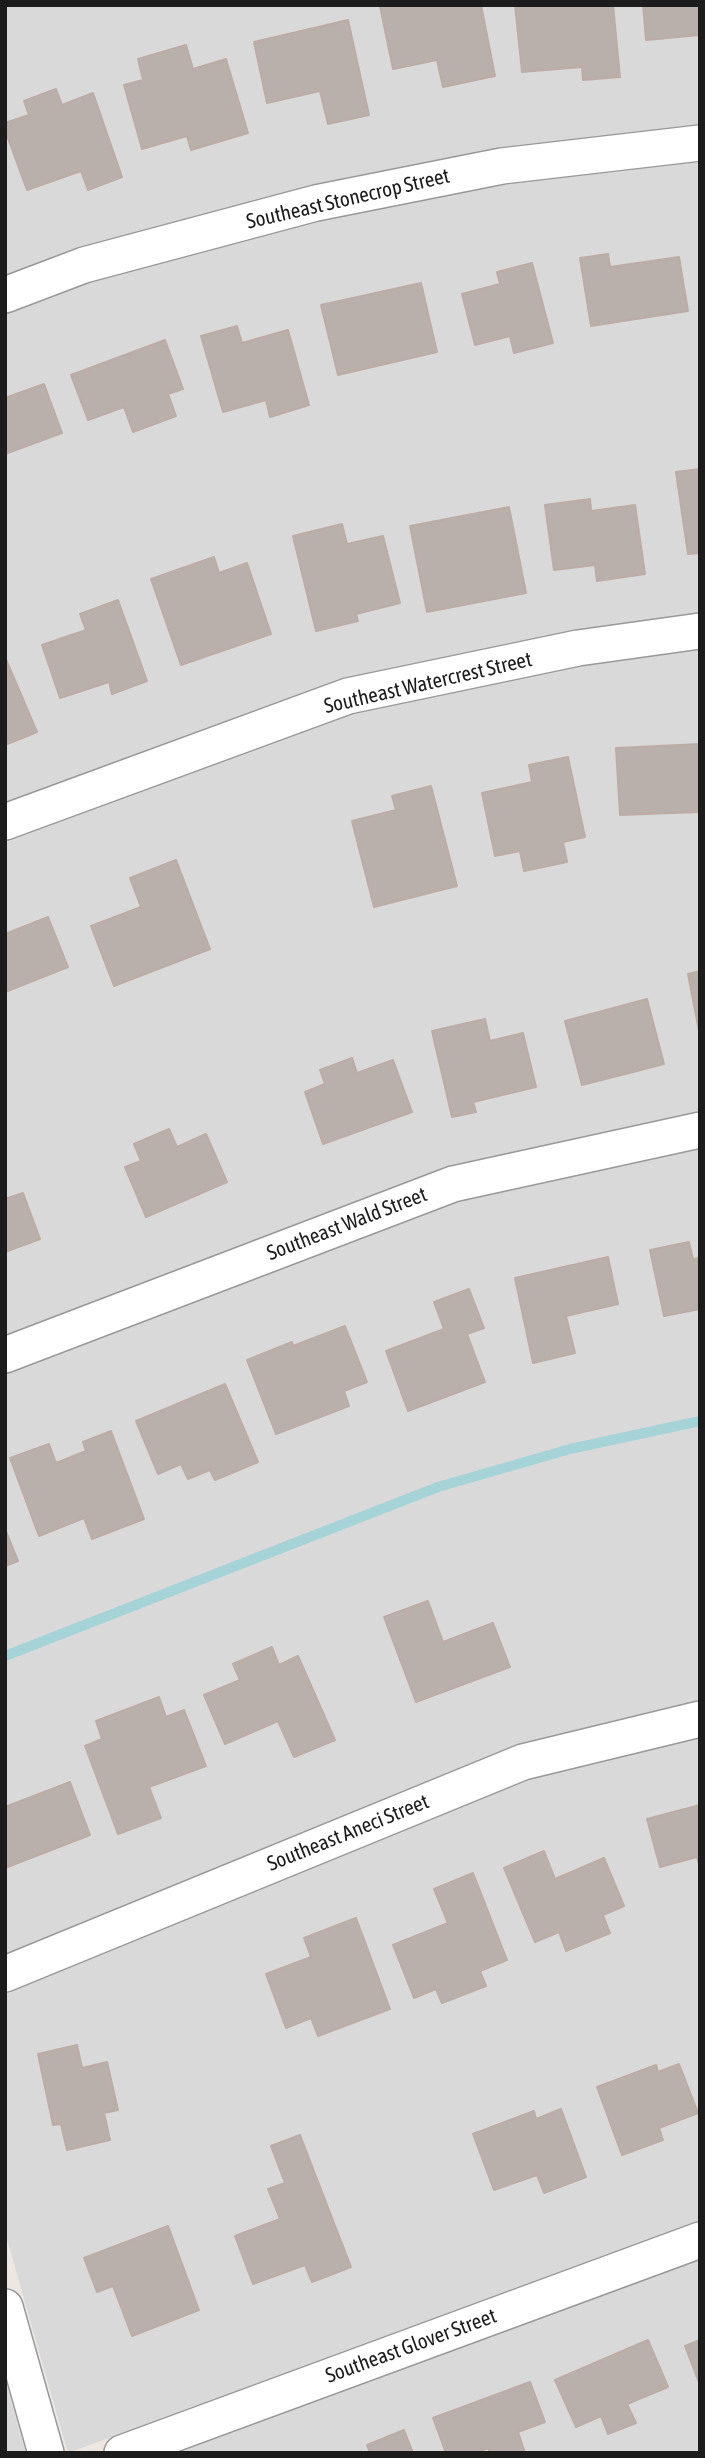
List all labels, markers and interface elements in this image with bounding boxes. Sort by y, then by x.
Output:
street label: Southeast Stonecrop Street [244,163,452,235]
street label: Southeast Watercrest Street [322,647,534,719]
street label: Southeast Wald Street [263,1182,431,1266]
street label: Southeast Aneci Street [263,1789,433,1877]
street label: Southeast Glover Street [322,2303,500,2389]

